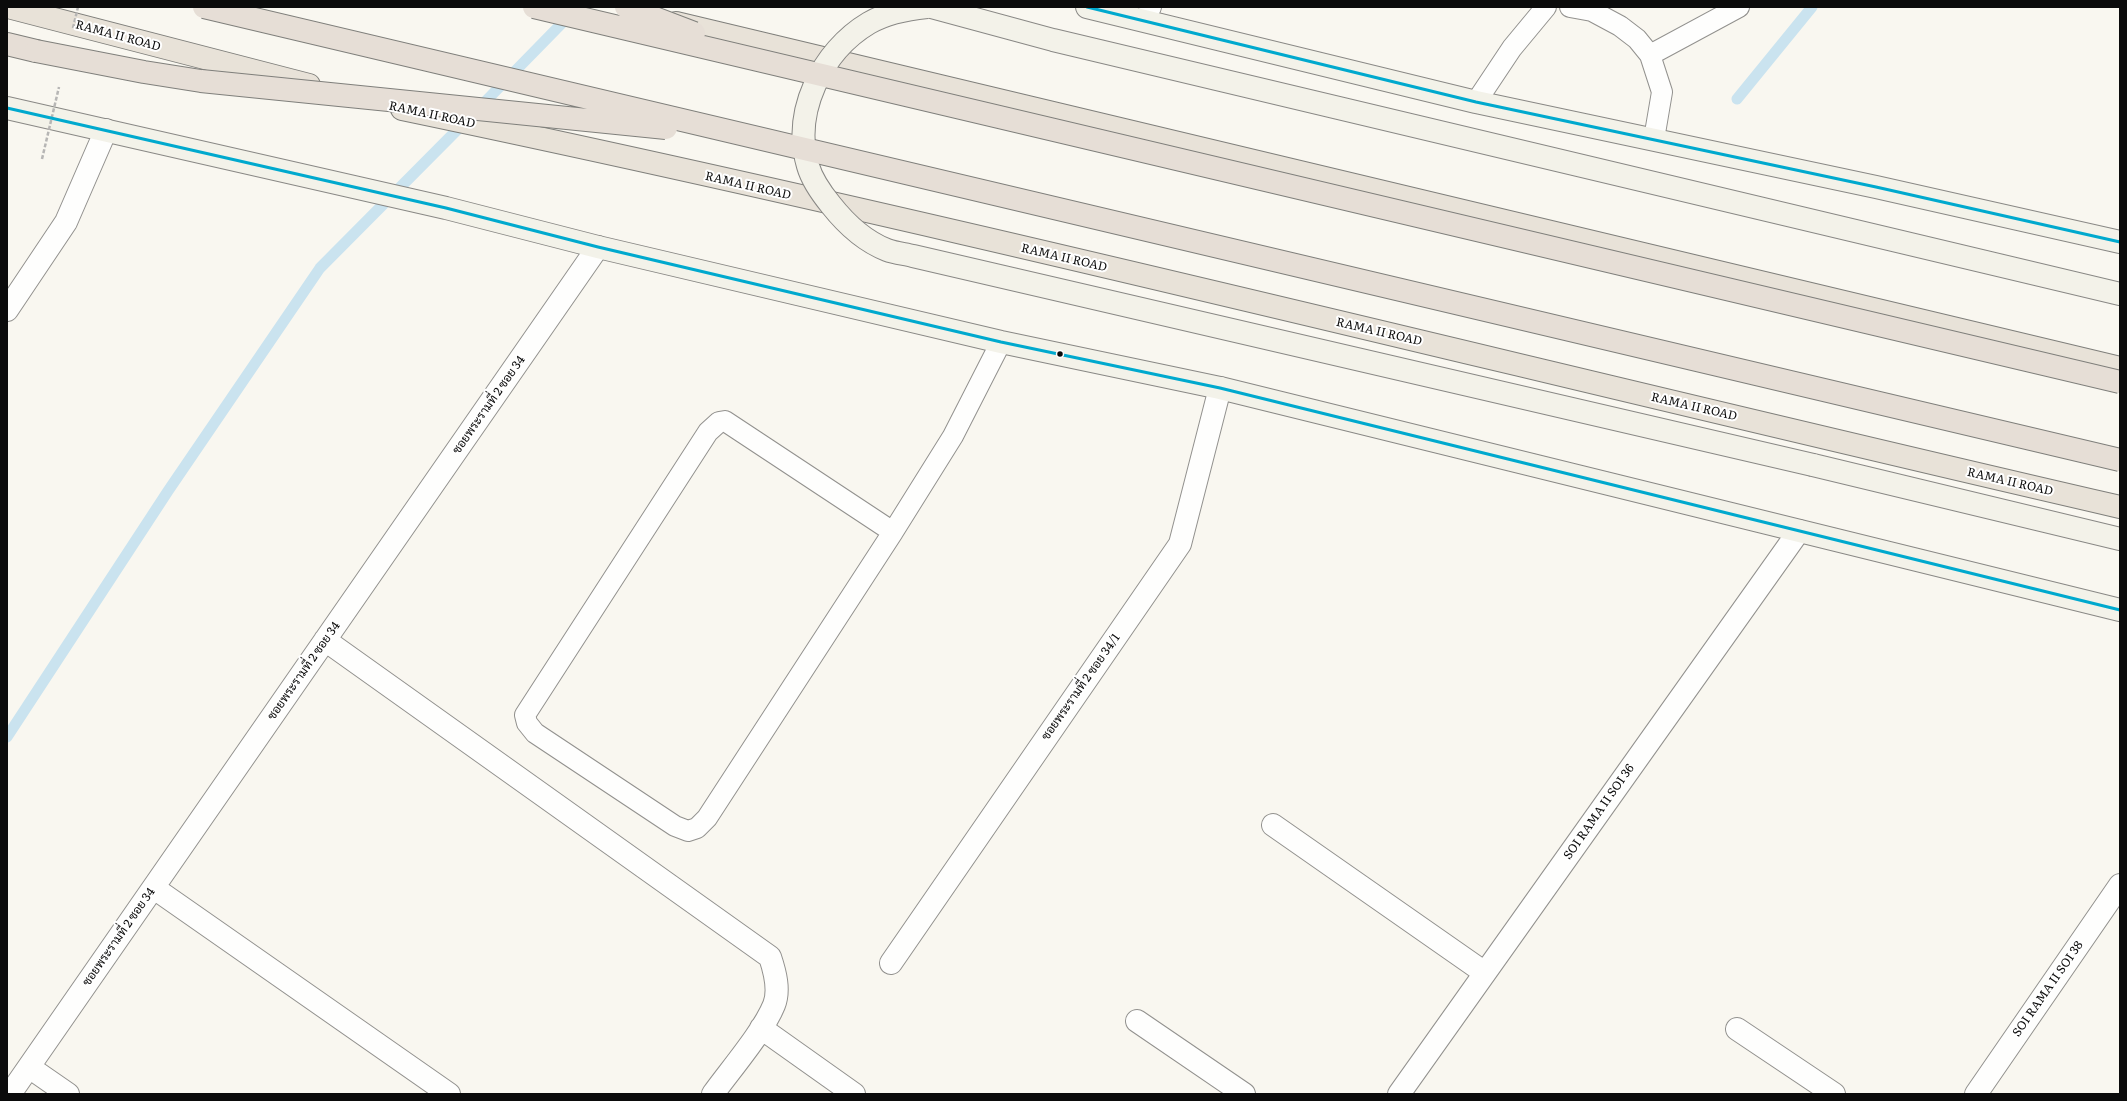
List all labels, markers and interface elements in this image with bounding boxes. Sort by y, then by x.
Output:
street label: RAMA II ROAD [74,18,162,54]
street label: RAMA II ROAD [388,99,476,131]
street label: RAMA II ROAD [704,169,792,203]
street label: RAMA II ROAD [1020,241,1108,275]
street label: RAMA II ROAD [1335,315,1423,349]
unlabelled marker [1055,349,1065,359]
street label: ซอยพระรามที่ 2 ซอย 34 [450,353,528,457]
street label: RAMA II ROAD [1650,390,1738,424]
street label: RAMA II ROAD [1966,465,2054,499]
street label: ซอยพระรามที่ 2 ซอย 34 [265,619,343,723]
street label: ซอยพระรามที่ 2 ซอย 34/1 [1039,631,1123,743]
street label: SOI RAMA II SOI 36 [1561,762,1637,862]
street label: ซอยพระรามที่ 2 ซอย 34 [80,885,158,989]
street label: SOI RAMA II SOI 38 [2010,938,2086,1040]

